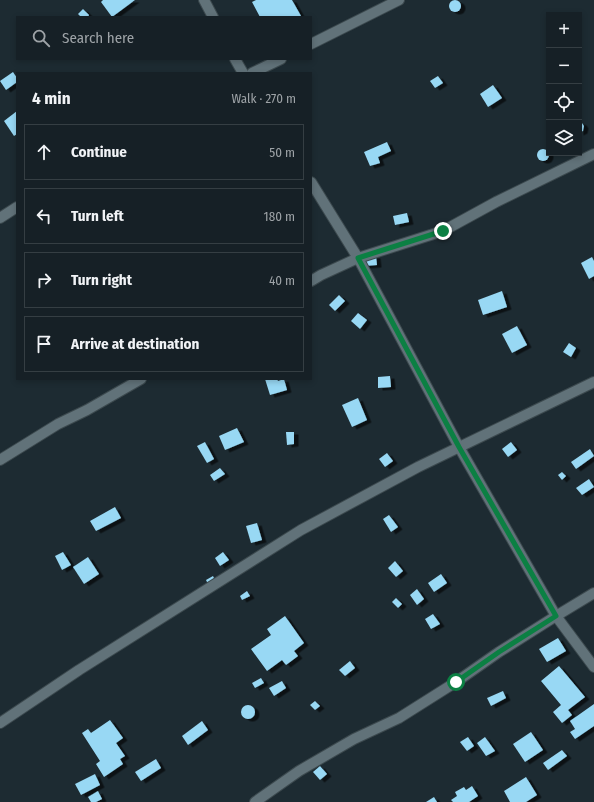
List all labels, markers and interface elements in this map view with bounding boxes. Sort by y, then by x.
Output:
map controls [546,12,582,156]
button: + [546,12,582,48]
search box [16,16,312,60]
icon: search [30,27,52,49]
text: Search here [62,29,134,47]
button: − [546,48,582,84]
button: locate [546,84,582,120]
text: 4 min [32,88,71,109]
text: Walk · 270 m [231,91,296,106]
button: layers [546,120,582,156]
icon: ahead [33,141,55,163]
text: Continue [71,143,127,161]
text: 50 m [269,145,295,160]
icon: left [33,205,55,227]
text: Turn left [71,207,124,225]
text: 180 m [264,209,295,224]
route end [434,222,452,240]
icon: right [33,269,55,291]
text: Turn right [71,271,132,289]
text: 40 m [269,273,295,288]
icon: arrive [33,333,55,355]
text: Arrive at destination [71,335,199,353]
route start [447,673,465,691]

